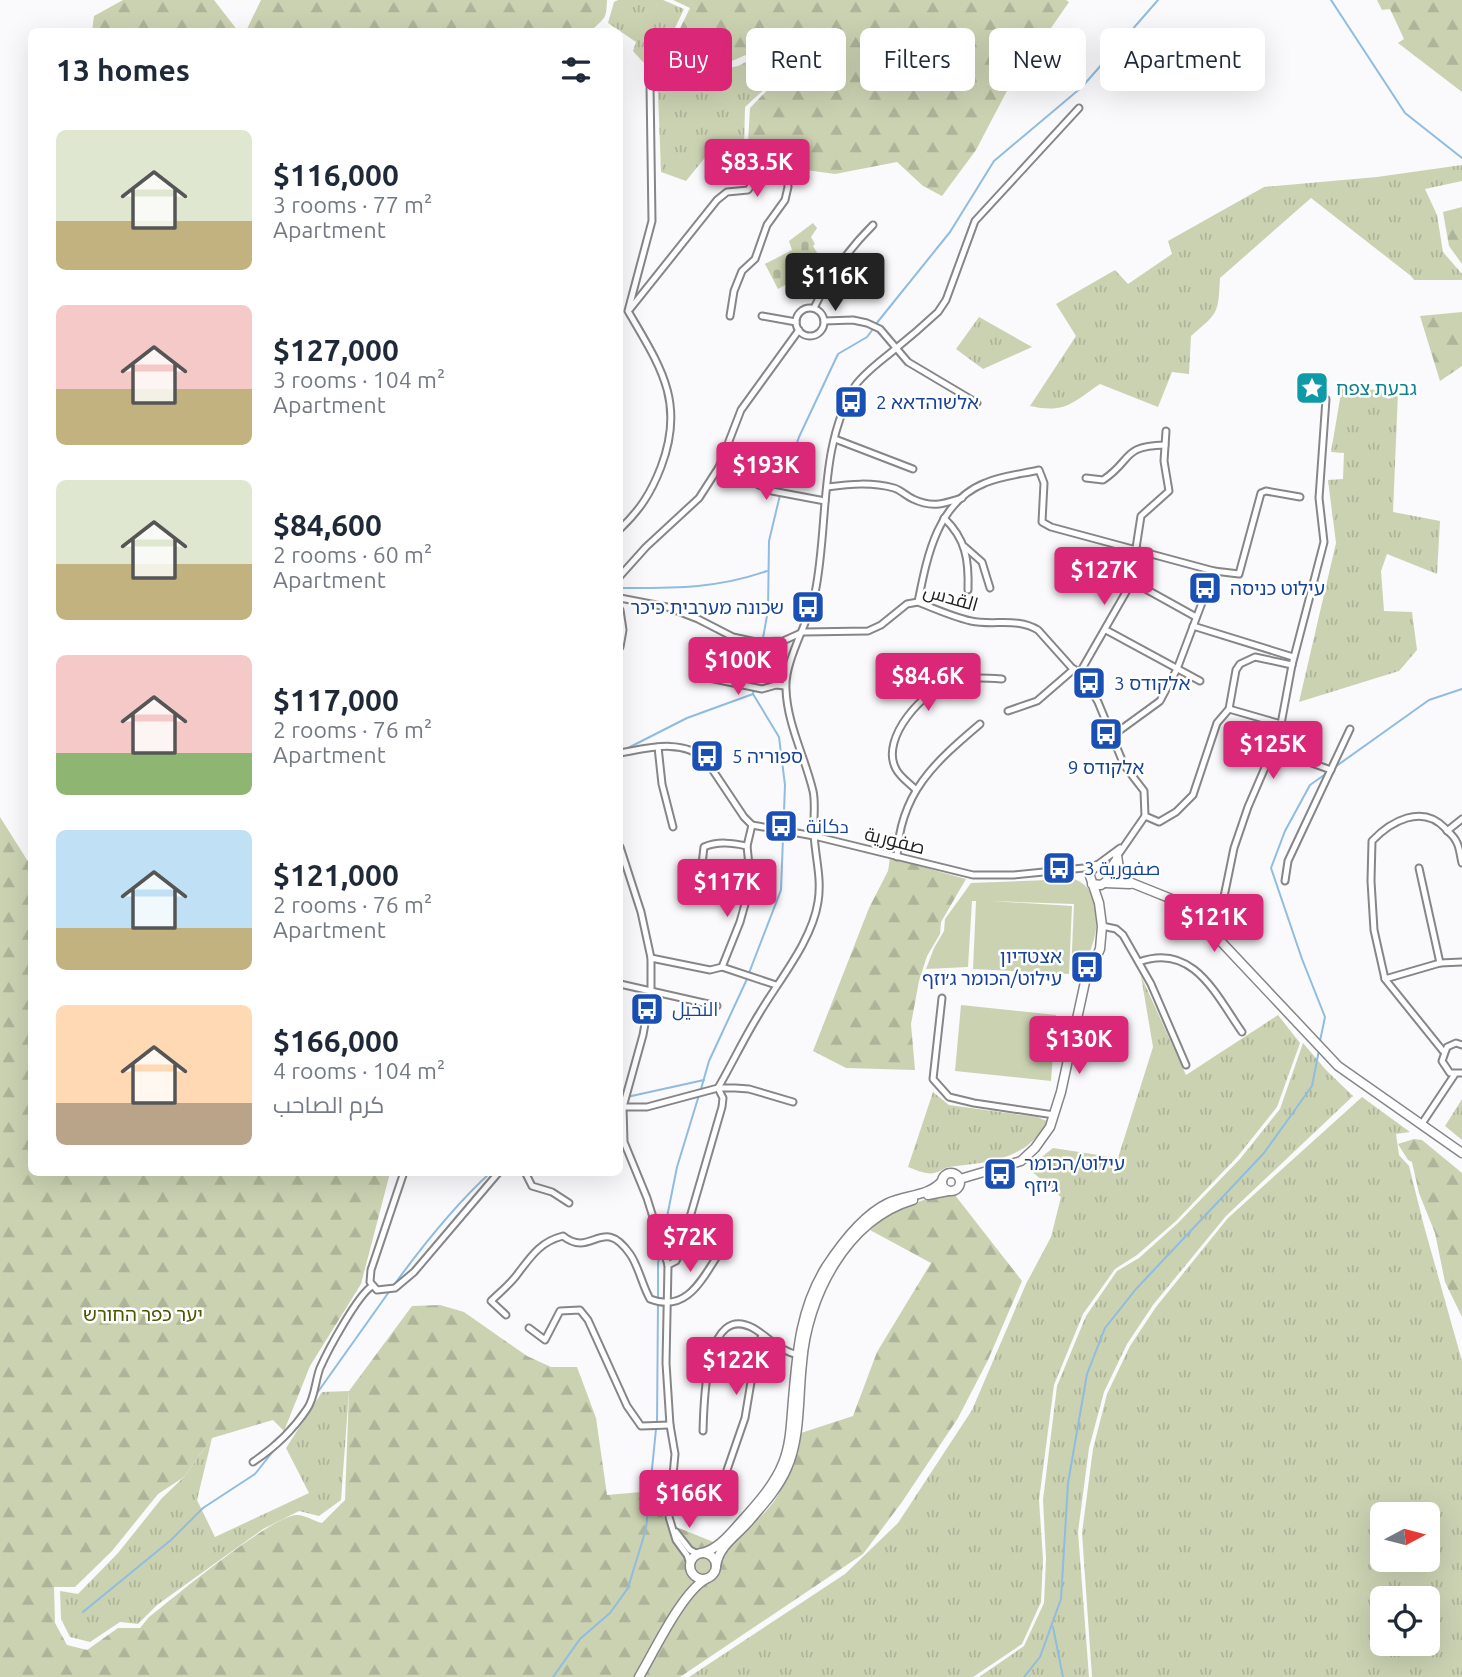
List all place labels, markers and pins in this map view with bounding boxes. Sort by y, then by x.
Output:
pin: $83.5K [700,140,814,199]
pin: $116K [786,254,884,313]
place icon: גבעת צפח [1293,369,1331,407]
place label: גבעת צפח [1336,377,1417,399]
bus stop icon: אלשוהדאא 2 [832,383,870,421]
place label: אלשוהדאא 2 [876,391,979,413]
pin: $193K [717,442,815,502]
pin: $127K [1055,548,1153,607]
bus stop icon: עילוט כניסה [1186,569,1224,607]
place label: עילוט כניסה [1230,577,1325,599]
bus stop icon: שכונה מערבית כיכר [789,588,827,626]
place label: שכונה מערבית כיכר [630,596,784,618]
pin: $100K [689,638,787,697]
pin: $84.6K [871,654,985,713]
bus stop icon: אלקודס 3 [1070,664,1108,702]
place label: אלקודס 3 [1114,672,1190,694]
bus stop icon: אלקודס 9 [1087,715,1125,753]
pin: $125K [1224,722,1322,781]
bus stop icon: ספוריה 5 [688,737,726,775]
place label: ספוריה 5 [732,745,803,767]
place label: אלקודס 9 [1068,756,1144,778]
bus stop icon: دكانة [762,807,800,845]
place label: دكانة [806,815,849,837]
bus stop icon: صفورية 3 [1040,849,1078,887]
place label: صفورية 3 [1084,857,1160,880]
pin: $117K [678,860,776,919]
pin: $121K [1165,894,1263,954]
place label: אצטדיון עילוט/הכומר ג׳וזף [922,945,1062,989]
bus stop icon: אצטדיון עילוט/הכומר ג׳וזף [1068,948,1106,986]
bus stop icon: النخيل [628,990,666,1028]
place label: النخيل [672,998,718,1021]
pin: $130K [1030,1016,1128,1076]
place label: עילוט/הכומר ג׳וזף [1024,1152,1125,1196]
bus stop icon: עילוט/הכומר ג׳וזף [981,1155,1019,1193]
pin: $72K [649,1214,731,1274]
pin: $122K [687,1338,785,1397]
pin: $166K [640,1470,738,1530]

